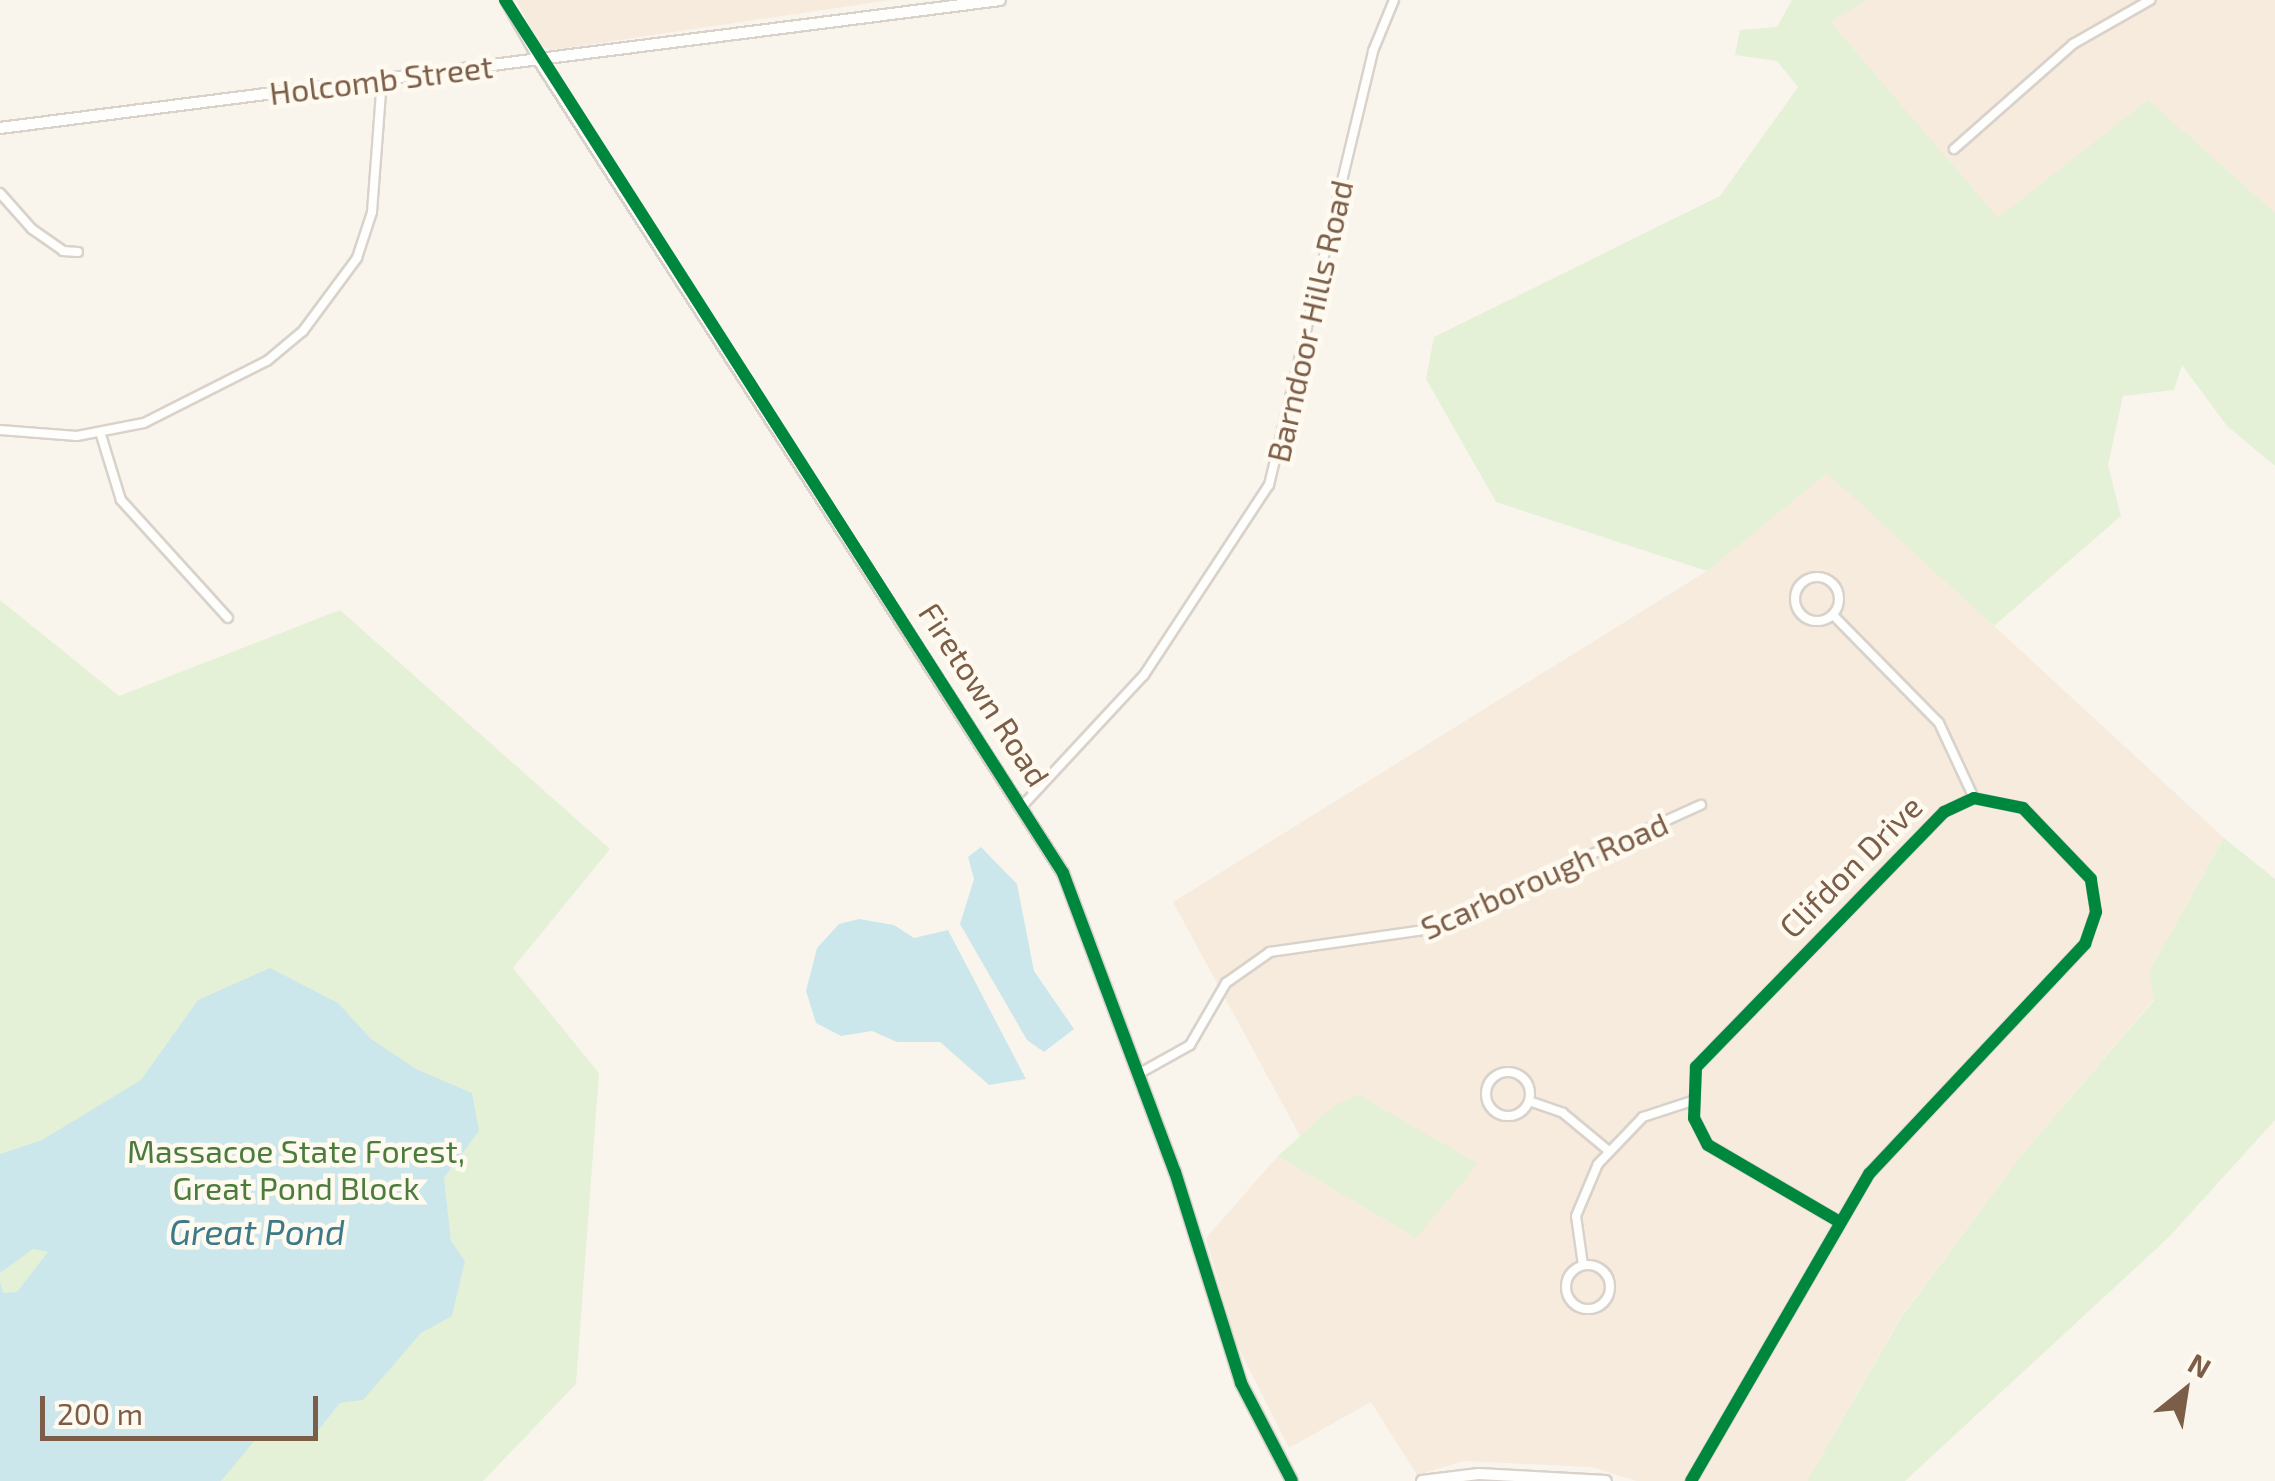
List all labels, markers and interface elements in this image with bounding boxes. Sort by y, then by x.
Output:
street label: Holcomb Street [267,46,495,112]
street label: Barndoor Hills Road [1258,176,1360,466]
street label: Firetown Road [911,595,1059,793]
street label: Clifdon Drive [1771,787,1929,945]
street label: Scarborough Road [1414,803,1674,947]
park label: Massacoe State Forest, Great Pond Block [127,1132,465,1207]
water label: Great Pond [169,1210,345,1252]
north arrow [2135,1341,2235,1441]
text: N [2183,1345,2217,1385]
scale bar [45,1376,322,1438]
text: 200 m [57,1395,143,1431]

